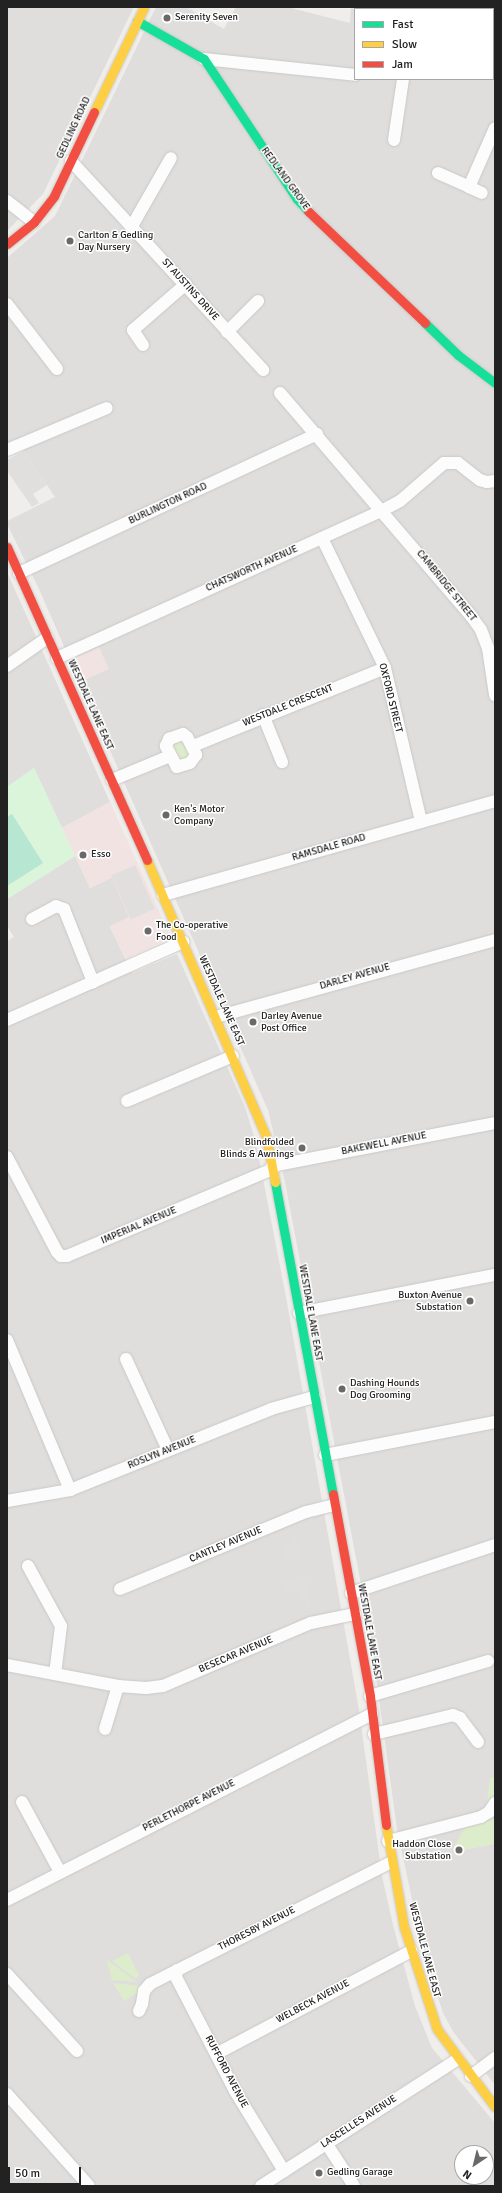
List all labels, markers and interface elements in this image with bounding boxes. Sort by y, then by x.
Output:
legend [354,8,494,80]
place label: Serenity Seven [175,12,238,24]
marker: Serenity Seven [162,13,172,23]
text: Fast [392,17,413,32]
text: Slow [392,37,417,52]
text: Jam [392,57,413,72]
street label: GEDLING ROAD [54,95,94,161]
street label: REDLAND GROVE [258,145,312,213]
place label: Carlton & Gedling Day Nursery [78,229,153,252]
marker: Carlton & Gedling Day Nursery [65,236,75,246]
street label: ST AUSTINS DRIVE [159,256,221,324]
street label: BURLINGTON ROAD [127,481,209,527]
street label: CHATSWORTH AVENUE [204,543,300,595]
street label: CAMBRIDGE STREET [414,548,478,624]
street label: WESTDALE LANE EAST [65,658,115,752]
street label: OXFORD STREET [376,662,404,734]
street label: WESTDALE CRESCENT [241,682,335,730]
place label: Ken's Motor Company [174,803,224,826]
marker: Ken's Motor Company [161,810,171,820]
street label: RAMSDALE ROAD [291,832,367,864]
place label: Esso [91,849,111,861]
marker: Esso [78,850,88,860]
place label: The Co-operative Food [156,919,228,942]
marker: The Co-operative Food [143,926,153,936]
street label: WESTDALE LANE EAST [196,954,246,1048]
street label: DARLEY AVENUE [318,961,392,993]
place label: Darley Avenue Post Office [261,1010,322,1034]
marker: Darley Avenue Post Office [248,1017,258,1027]
street label: BAKEWELL AVENUE [340,1130,428,1158]
place label: Blindfolded Blinds & Awnings [220,1136,294,1160]
marker: Blindfolded Blinds & Awnings [297,1143,307,1153]
street label: IMPERIAL AVENUE [99,1205,179,1247]
street label: WESTDALE LANE EAST [296,1264,324,1362]
place label: Buxton Avenue Substation [398,1289,462,1312]
marker: Buxton Avenue Substation [465,1296,475,1306]
place label: Dashing Hounds Dog Grooming [350,1377,419,1400]
marker: Dashing Hounds Dog Grooming [337,1384,347,1394]
street label: ROSLYN AVENUE [126,1434,198,1472]
street label: CANTLEY AVENUE [188,1524,264,1566]
street label: WESTDALE LANE EAST [355,1583,383,1681]
street label: BESECAR AVENUE [197,1634,275,1676]
street label: PERLETHORPE AVENUE [141,1777,237,1835]
place label: Haddon Close Substation [392,1838,451,1862]
marker: Haddon Close Substation [454,1845,464,1855]
street label: WESTDALE LANE EAST [406,1901,442,1999]
street label: THORESBY AVENUE [217,1904,297,1954]
street label: WELBECK AVENUE [274,1978,352,2026]
street label: RUFFORD AVENUE [202,2034,250,2110]
street label: LASCELLES AVENUE [319,2093,399,2151]
north arrow [454,2145,494,2185]
scale bar [10,2159,83,2185]
text: 50 m [15,2166,40,2181]
place label: Gedling Garage [327,2167,393,2179]
text: N [461,2167,474,2182]
marker: Gedling Garage [314,2168,324,2178]

